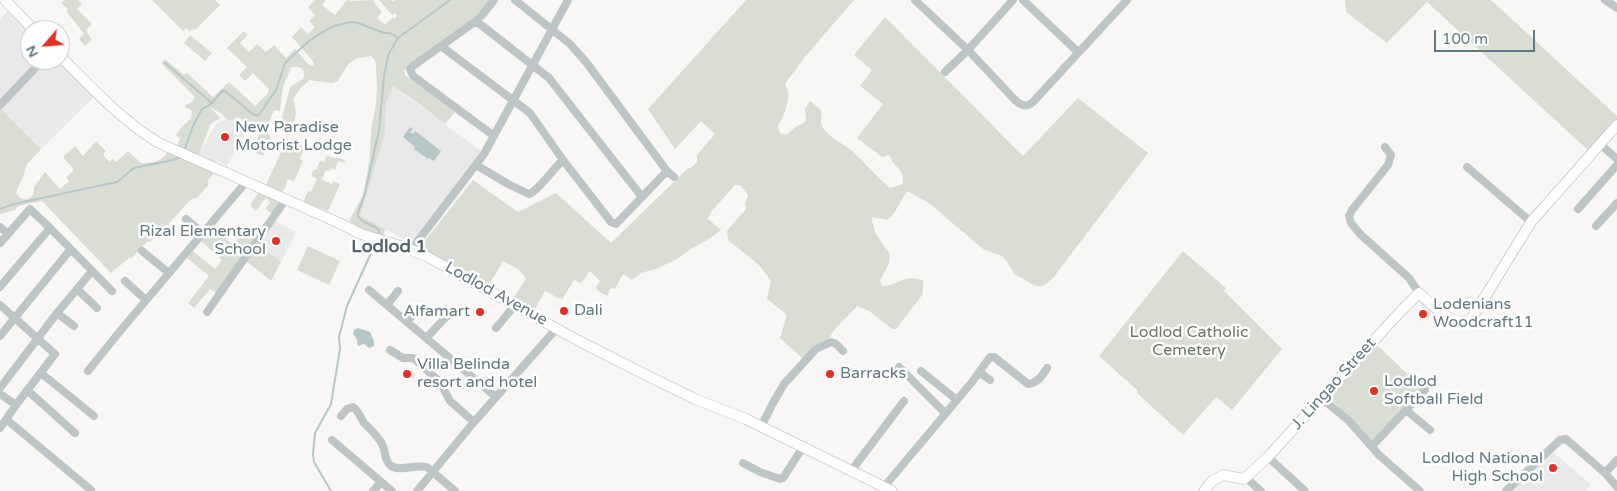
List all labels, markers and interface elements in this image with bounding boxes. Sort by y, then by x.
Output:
north arrow [20,20,70,70]
scale bar [1437,20,1538,52]
text: 100 m [1442,30,1488,48]
text: N [22,43,42,60]
place label: New Paradise Motorist Lodge [235,118,352,156]
marker: New Paradise Motorist Lodge [219,131,231,143]
place label: Rizal Elementary School [139,222,266,260]
marker: Rizal Elementary School [270,235,282,247]
district label: Lodlod 1 [351,236,427,258]
street label: Lodlod Avenue [441,258,551,330]
place label: Lodenians Woodcraft11 [1433,295,1534,333]
place label: Dali [574,301,603,321]
place label: Alfamart [403,302,470,322]
marker: Dali [558,305,570,317]
marker: Alfamart [474,306,486,318]
marker: Lodenians Woodcraft11 [1417,308,1429,320]
park label: Lodlod Catholic Cemetery [1129,323,1249,361]
street label: J. Lingao Street [1288,334,1380,434]
place label: Villa Belinda resort and hotel [417,355,537,393]
place label: Barracks [840,364,906,384]
marker: Villa Belinda resort and hotel [401,368,413,380]
marker: Barracks [824,368,836,380]
place label: Lodlod Softball Field [1384,372,1483,410]
marker: Lodlod Softball Field [1368,385,1380,397]
place label: Lodlod National High School [1422,449,1543,487]
marker: Lodlod National High School [1547,462,1559,474]

